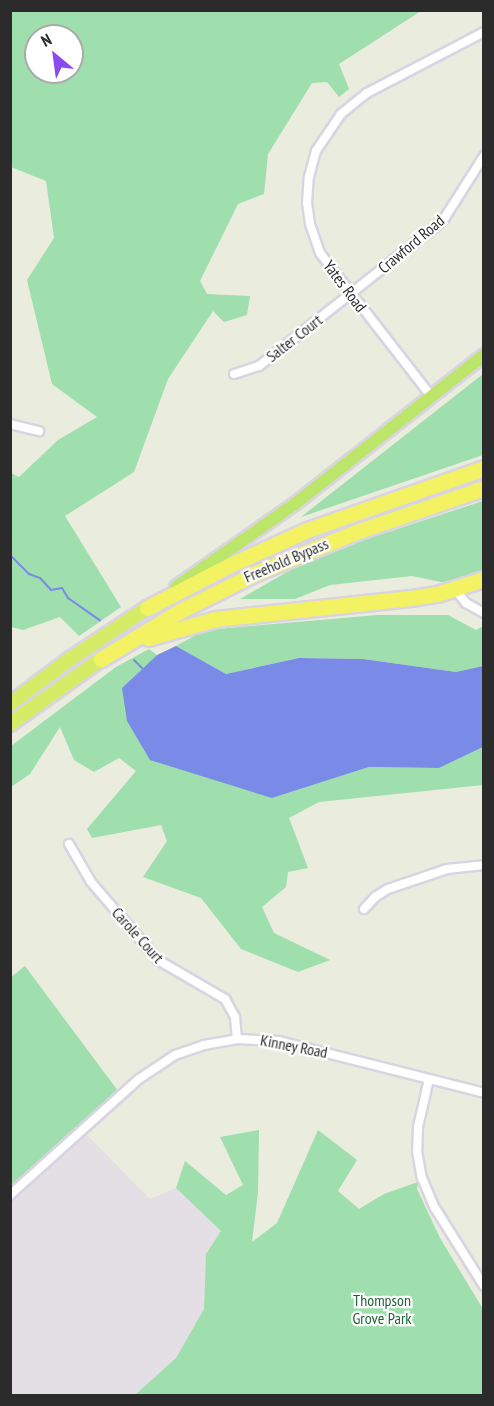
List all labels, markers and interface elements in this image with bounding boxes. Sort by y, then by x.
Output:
north arrow [24,24,84,84]
text: N [38,29,55,51]
street label: Crawford Road [374,211,448,277]
street label: Yates Road [319,256,371,316]
street label: Salter Court [262,310,326,366]
street label: Freehold Bypass [241,534,331,586]
street label: Carole Court [108,903,168,967]
street label: Kinney Road [259,1030,329,1062]
park label: Thompson Grove Park [353,1290,411,1328]

